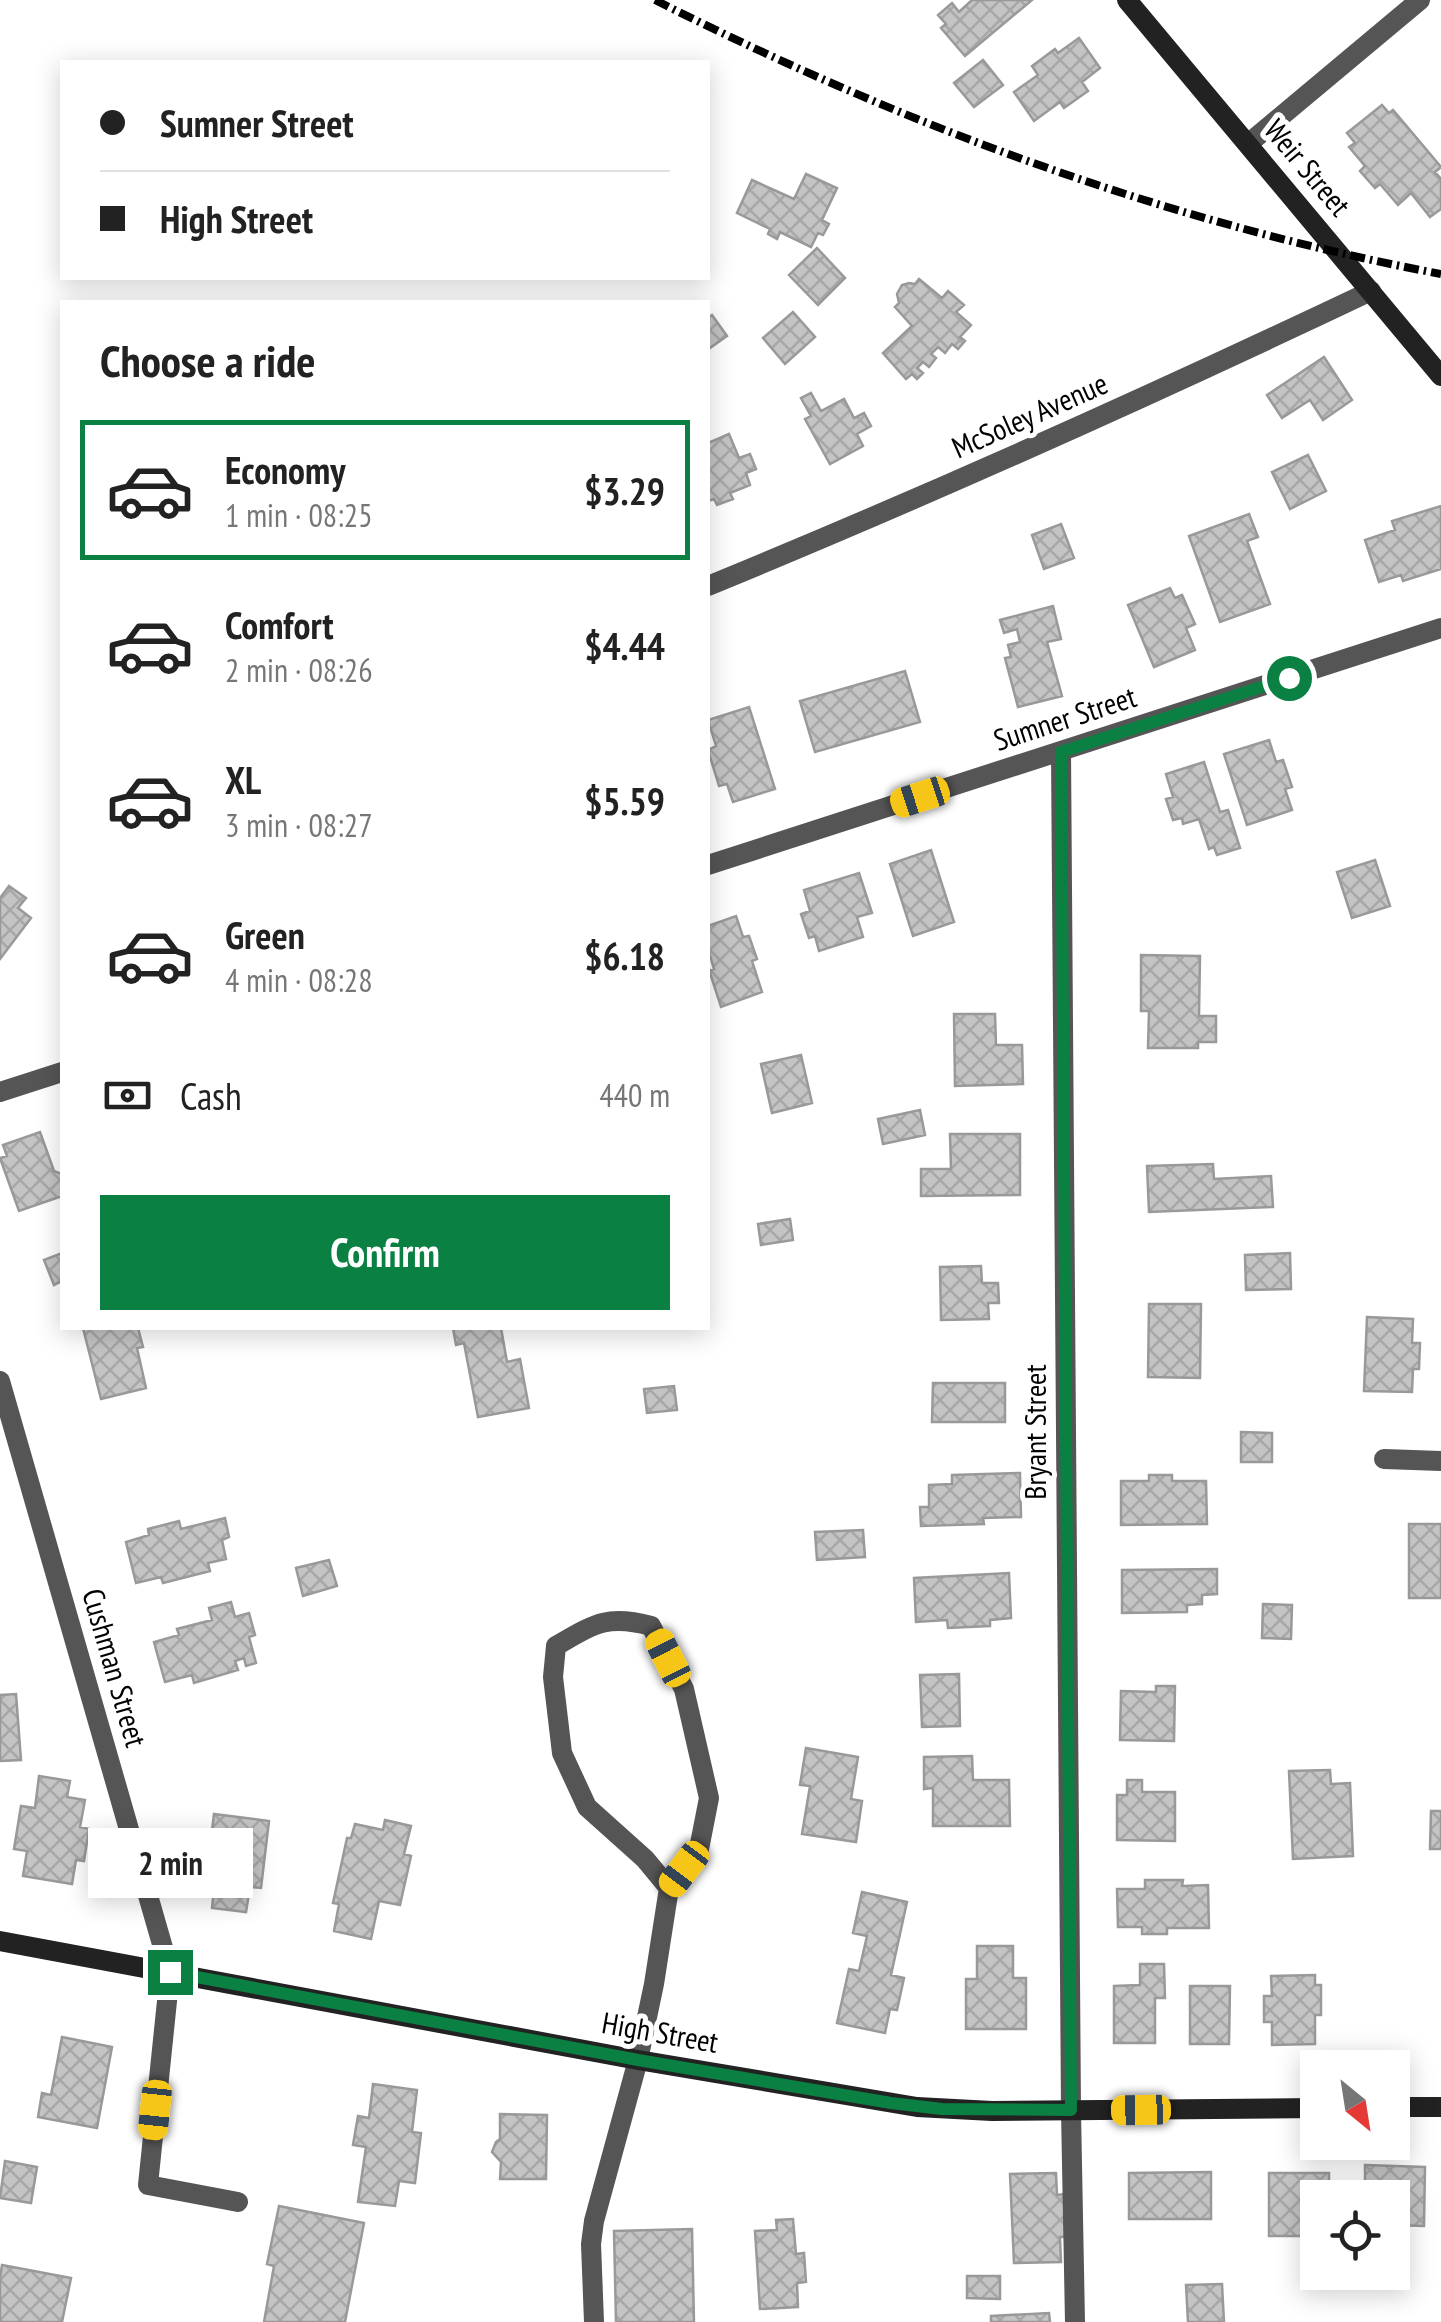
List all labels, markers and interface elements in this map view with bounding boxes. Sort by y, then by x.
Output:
text: Sumner Street [160,98,354,147]
street label: Weir Street [1256,111,1360,224]
text: High Street [160,194,313,243]
text: Choose a ride [100,331,315,389]
street label: McSoley Avenue [945,363,1113,466]
icon: car [105,445,195,535]
text: Economy [225,445,345,494]
text: $3.29 [584,466,665,515]
text: 1 min · 08:25 [225,494,373,536]
icon: car [105,600,195,690]
text: Comfort [225,600,334,649]
text: $4.44 [584,621,665,670]
text: 2 min · 08:26 [225,649,373,691]
route start [1267,656,1312,701]
street label: Sumner Street [988,676,1141,759]
icon: car [105,755,195,845]
text: XL [225,755,261,804]
car [887,773,953,821]
text: $5.59 [584,776,665,825]
text: 3 min · 08:27 [225,804,373,846]
icon: car [105,910,195,1000]
text: Green [225,910,305,959]
text: $6.18 [584,931,665,980]
text: 4 min · 08:28 [225,959,373,1001]
icon: cash [100,1068,155,1123]
text: Cash [180,1071,242,1120]
text: 440 m [599,1074,670,1116]
button: Confirm [100,1195,670,1310]
street label: Bryant Street [1015,1363,1054,1500]
street label: Cushman Street [74,1584,157,1752]
car [641,1624,695,1692]
callout: 2 min [88,1827,252,1897]
car [654,1836,714,1902]
text: 2 min [138,1842,203,1884]
route end [148,1950,193,1995]
street label: High Street [599,2002,722,2061]
north arrow [1300,2050,1410,2160]
map controls [1300,2050,1410,2290]
car [137,2079,173,2141]
car [1111,2094,1171,2126]
button: locate [1300,2180,1410,2290]

